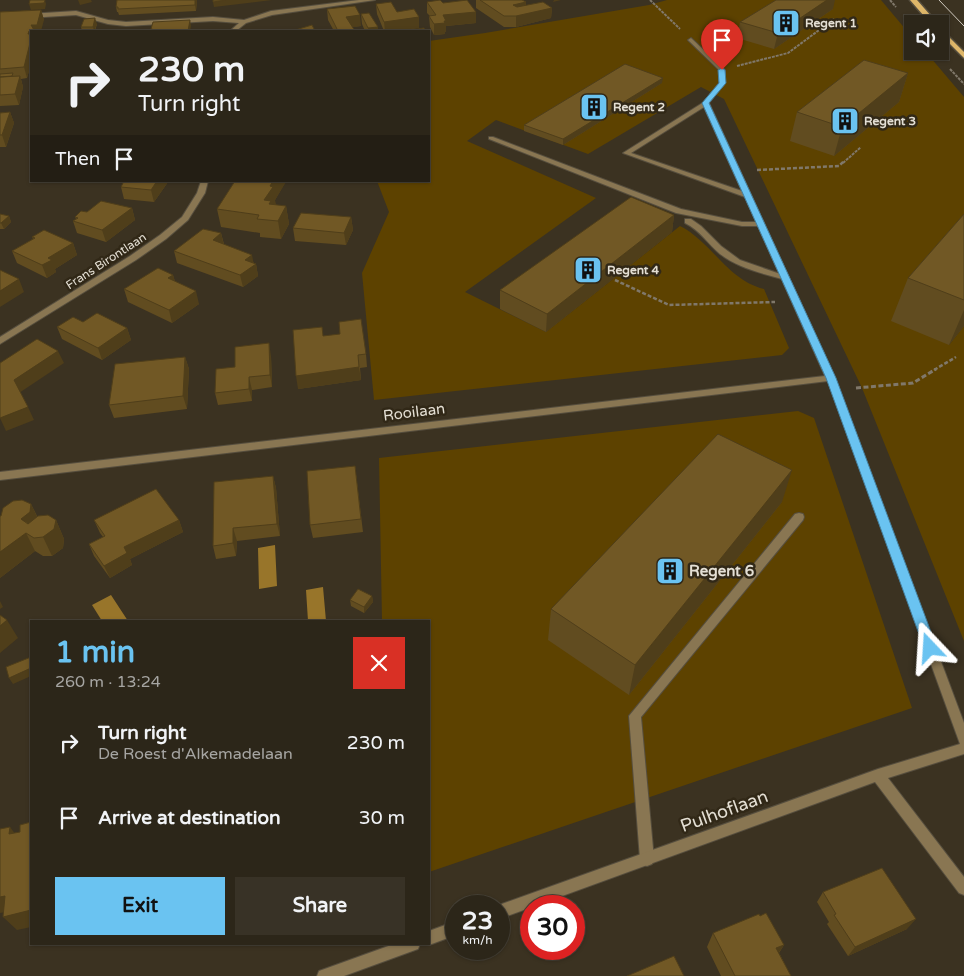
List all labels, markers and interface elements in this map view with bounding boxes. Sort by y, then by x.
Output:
building icon: Regent 1 [771,8,801,38]
map controls [904,15,949,60]
button: sound [904,15,949,60]
place label: Regent 1 [805,16,857,31]
pin [701,19,743,70]
icon: arrive [708,26,736,54]
text: 230 m [138,49,245,91]
icon: right [55,50,120,115]
text: Turn right [138,91,240,117]
building icon: Regent 2 [579,92,609,122]
place label: Regent 2 [613,100,665,115]
building icon: Regent 3 [830,106,860,136]
place label: Regent 3 [864,114,916,129]
icon: arrive [110,145,138,173]
text: Then [55,148,100,170]
street label: Frans Birontlaan [63,230,149,292]
building icon: Regent 4 [573,255,603,285]
place label: Regent 4 [607,263,660,278]
street label: Rooilaan [382,399,446,425]
building icon: Regent 6 [655,556,685,586]
place label: Regent 6 [689,562,754,581]
position arrow [903,621,955,673]
text: 1 min [55,634,135,671]
button: close [353,637,405,689]
text: 260 m · 13:24 [55,672,161,692]
text: Turn right [98,722,186,744]
icon: right [55,729,83,757]
text: 230 m [347,732,405,754]
text: De Roest d'Alkemadelaan [98,744,293,764]
street label: Pulhoflaan [677,785,771,837]
icon: arrive [55,804,83,832]
text: Arrive at destination [98,807,281,829]
text: 30 m [359,807,405,829]
button: Exit [55,877,225,935]
button: Share [235,877,405,935]
speed limit sign: 30 [520,895,585,960]
text: 23 [462,906,493,936]
text: km/h [462,933,493,947]

